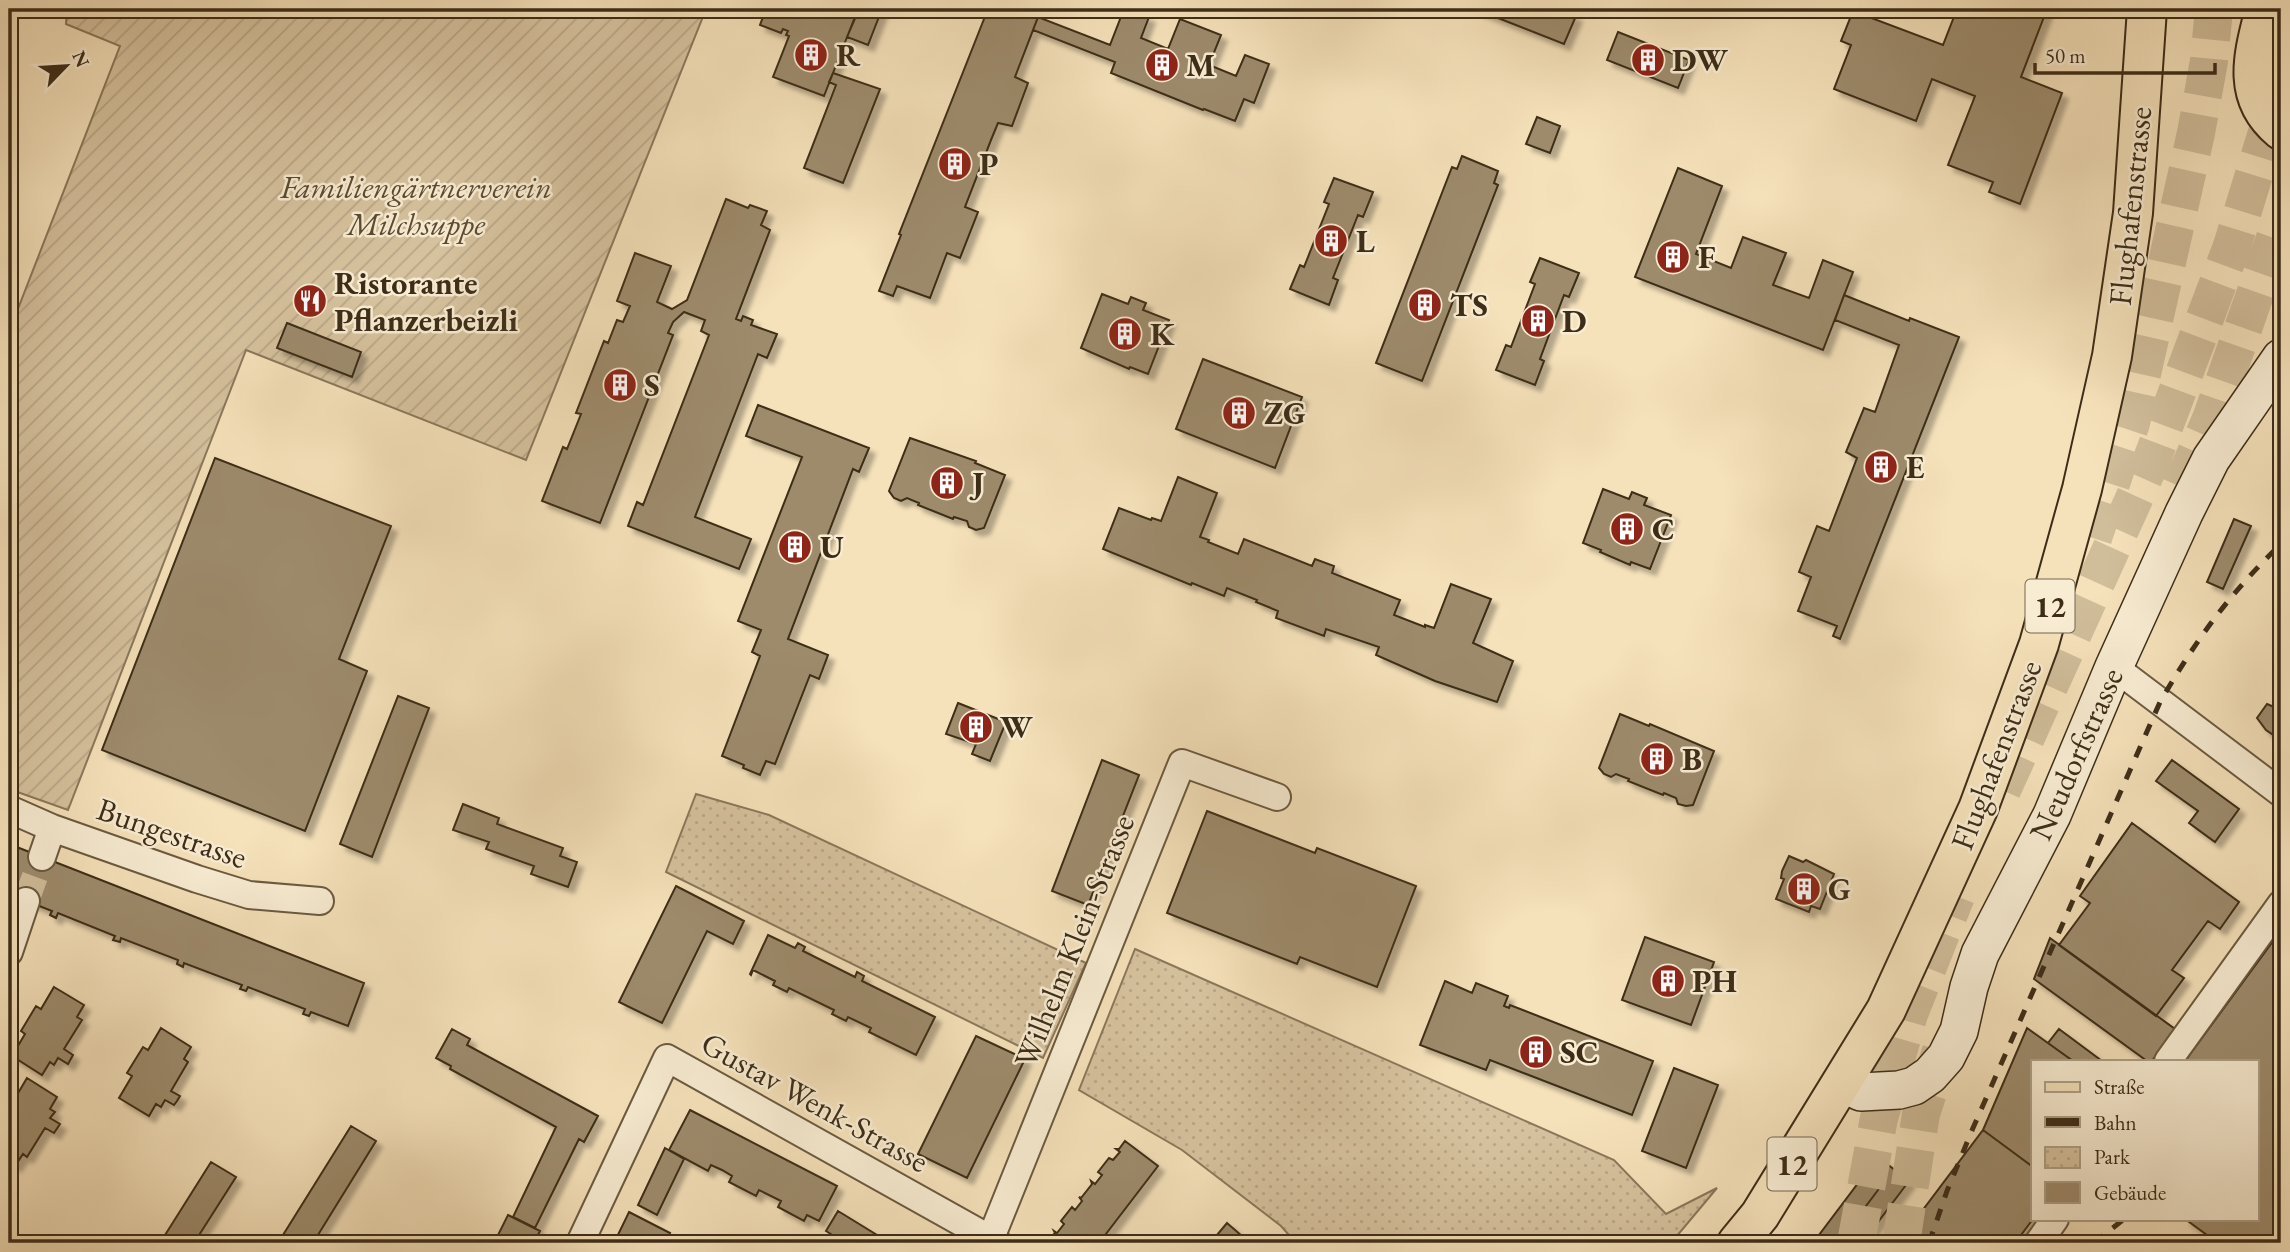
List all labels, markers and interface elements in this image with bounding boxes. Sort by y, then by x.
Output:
north arrow [32,32,102,102]
scale bar [2035,32,2215,76]
place label: R [836,34,861,76]
building icon: R [792,36,830,74]
place label: DW [1672,39,1728,81]
building icon: DW [1629,41,1667,79]
text: 50 m [2045,42,2086,69]
place label: M [1186,44,1215,86]
building icon: M [1143,46,1181,84]
text: N [66,47,96,72]
street label: Flughafenstrasse [2099,104,2161,308]
place label: P [979,143,998,185]
building icon: P [936,145,974,183]
park label: Familiengärtnerverein Milchsuppe [279,166,552,245]
place label: L [1356,220,1375,262]
building icon: L [1312,222,1350,260]
place label: F [1698,236,1715,278]
building icon: F [1654,238,1692,276]
place label: Ristorante Pflanzerbeizli [334,262,519,341]
restaurant icon: Ristorante Pflanzerbeizli [291,282,329,320]
place label: TS [1450,284,1488,326]
building icon: TS [1406,286,1444,324]
place label: D [1562,300,1587,342]
building icon: D [1519,302,1557,340]
place label: K [1150,313,1175,355]
building icon: K [1106,315,1144,353]
place label: S [644,364,660,406]
building icon: S [601,366,639,404]
place label: ZG [1264,392,1306,434]
building icon: ZG [1220,394,1258,432]
place label: E [1906,446,1924,488]
building icon: E [1862,448,1900,486]
place label: J [969,462,984,504]
building icon: J [928,464,966,502]
place label: C [1652,508,1675,550]
building icon: C [1608,510,1646,548]
place label: U [820,526,844,568]
building icon: U [776,528,814,566]
road number: 12 [2025,580,2074,632]
street label: Flughafenstrasse [1941,654,2051,856]
street label: Neudorfstrasse [2019,661,2133,847]
place label: W [1000,706,1033,748]
building icon: W [957,708,995,746]
place label: B [1682,738,1702,780]
building icon: B [1638,740,1676,778]
street label: Bungestrasse [91,788,253,878]
street label: Wilhelm Klein-Strasse [1004,808,1144,1074]
place label: G [1828,868,1851,910]
building icon: G [1785,870,1823,908]
place label: PH [1692,960,1737,1002]
building icon: PH [1649,962,1687,1000]
street label: Gustav Wenk-Strasse [694,1022,936,1182]
place label: SC [1560,1031,1599,1073]
building icon: SC [1517,1033,1555,1071]
legend [2031,1060,2258,1220]
text: Straße [2094,1073,2145,1100]
text: Bahn [2094,1109,2137,1136]
road number: 12 [1768,1138,1816,1190]
text: Park [2094,1143,2131,1170]
text: Gebäude [2094,1179,2166,1206]

